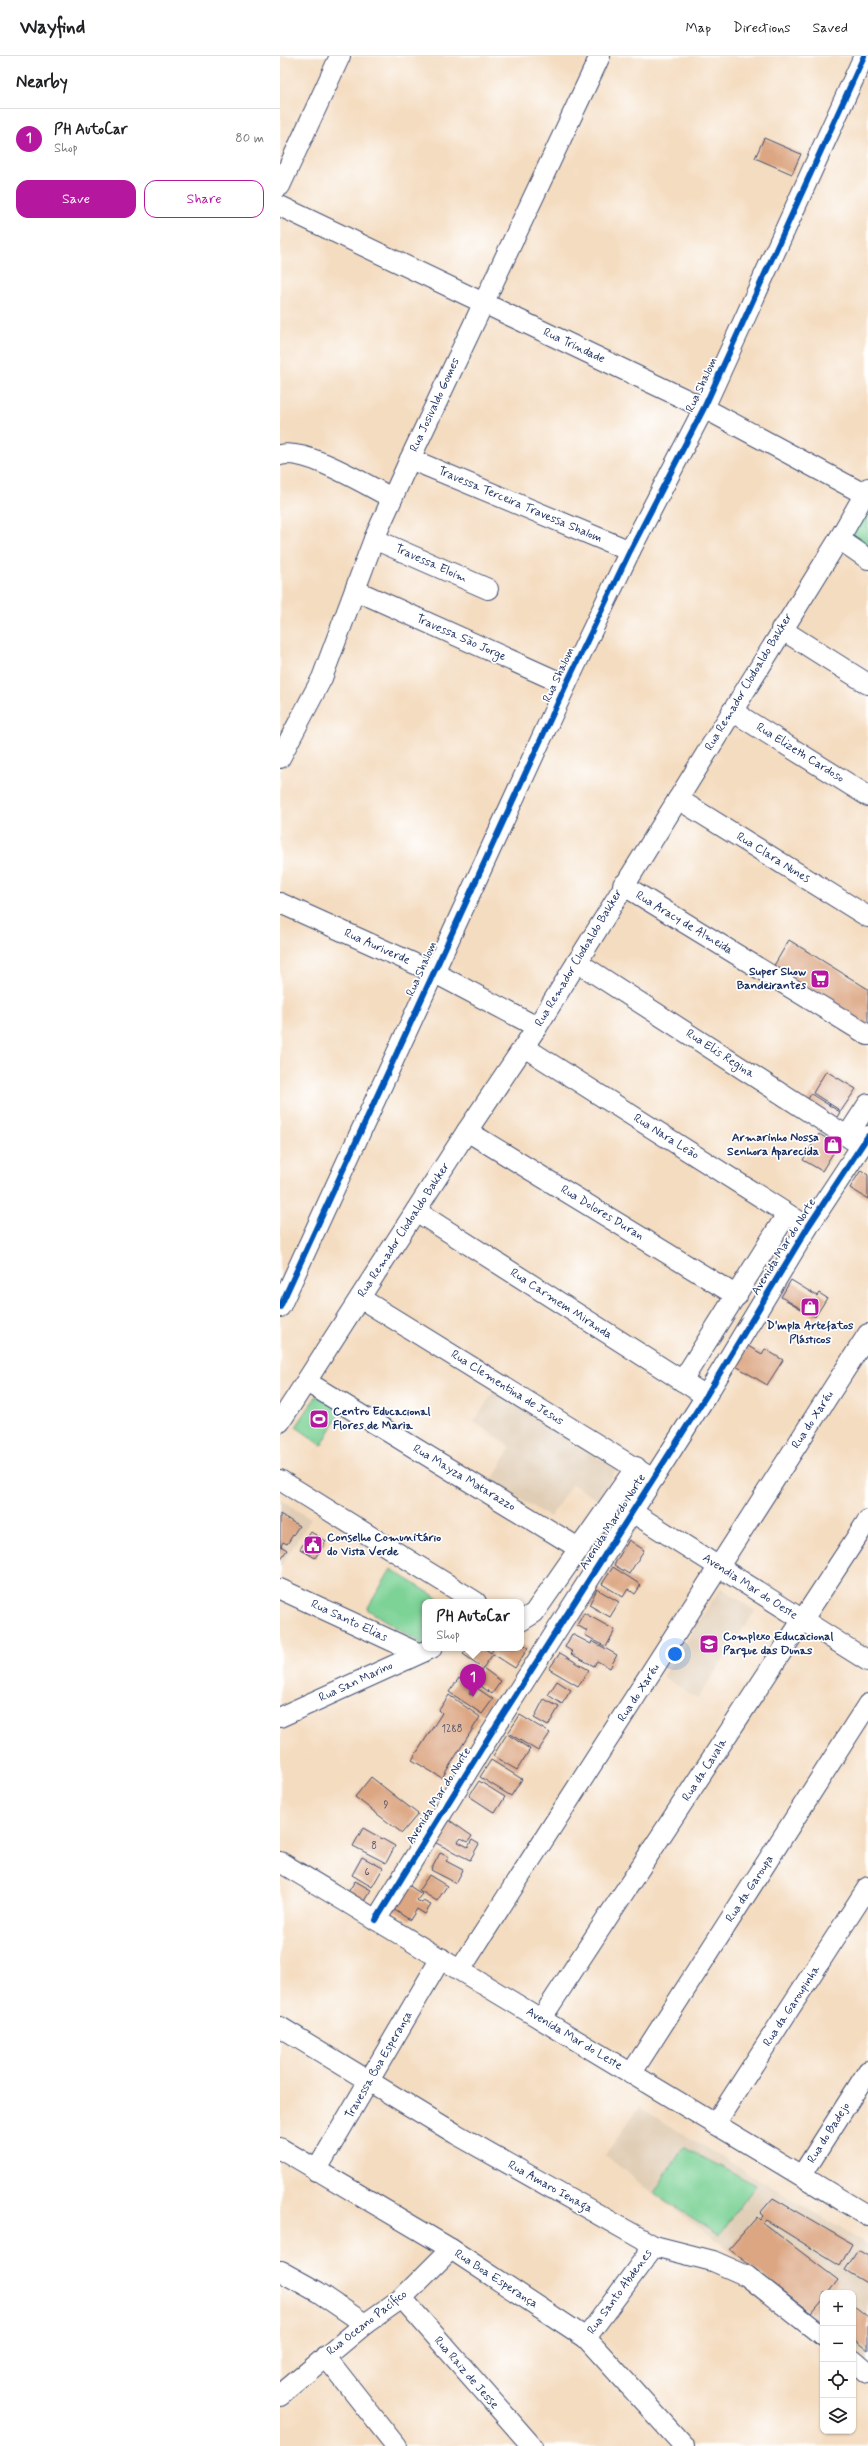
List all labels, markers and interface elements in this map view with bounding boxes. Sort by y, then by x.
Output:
text: Wayfind [20,15,85,40]
text: Map [685,19,711,37]
text: Directions [733,19,791,37]
text: Saved [813,19,848,37]
text: Nearby [16,71,68,93]
text: PH AutoCar [54,120,128,140]
text: 1 [26,130,32,147]
text: 80 m [235,130,264,147]
text: Shop [54,140,78,157]
button: Save [16,180,136,218]
button: Share [144,180,264,218]
street label: Rua Trindade [540,325,608,367]
street label: Rua Josivaldo Gomes [406,355,464,455]
street label: Rua Shalom [682,355,722,415]
street label: Travessa Terceira Travessa Shalom [435,463,605,547]
street label: Travessa Eloim [393,541,469,587]
street label: Rua Remador Clodoaldo Bakker [702,610,796,754]
street label: Travessa São Jorge [413,611,509,665]
street label: Rua Shalom [539,645,579,705]
street label: Rua Elizeth Cardoso [753,719,847,787]
street label: Rua Clara Nunes [733,829,813,887]
street label: Rua Remador Clodoaldo Bakker [532,886,626,1030]
street label: Rua Aracy de Almeida [632,888,736,958]
street label: Rua Auriverde [341,925,413,969]
street label: Rua Shalom [403,939,441,999]
place label: Super Show Bandeirantes [737,964,807,994]
supermarket icon: Super Show Bandeirantes [809,968,831,990]
street label: Rua Elis Regina [683,1026,758,1083]
street label: Rua Nara Leão [630,1110,702,1164]
place label: Armarinho Nossa Senhora Aparecida [727,1130,819,1160]
shop icon: Armarinho Nossa Senhora Aparecida [822,1134,844,1156]
street label: Rua Remador Clodoaldo Bakker [354,1159,454,1301]
street label: Rua Dolores Duran [557,1182,647,1244]
street label: Avenida Mar do Norte [748,1196,820,1298]
street label: Rua Carmem Miranda [507,1265,615,1343]
shop icon: D'mpla Artefatos Plásticos [799,1296,821,1318]
place label: D'mpla Artefatos Plásticos [767,1318,854,1348]
street label: Rua Clementina de Jesus [448,1347,566,1429]
street label: Rua do Xaréu [788,1387,838,1452]
place label: Centro Educacional Flores de Maria [333,1404,431,1434]
sports icon: Centro Educacional Flores de Maria [308,1408,330,1430]
street label: Rua Mayza Matarazzo [410,1441,518,1515]
street label: Avenida Mar do Norte [576,1471,650,1573]
place label: Conselho Comunitário do Vista Verde [327,1530,441,1560]
public building icon: Conselho Comunitário do Vista Verde [302,1534,324,1556]
street label: Avendia Mar do Oeste [699,1550,801,1624]
street label: Rua Santo Elias [308,1596,391,1646]
popup [422,1599,524,1651]
text: PH AutoCar [436,1607,510,1627]
text: Shop [436,1627,460,1644]
place label: Complexo Educacional Parque das Dunas [723,1629,833,1659]
school or university icon: Complexo Educacional Parque das Dunas [698,1633,720,1655]
your location [665,1644,685,1664]
street label: Rua San Marino [316,1658,396,1706]
street label: Rua do Xaréu [614,1660,664,1725]
pin: 1 [460,1664,486,1697]
house number: 1288 [442,1723,462,1736]
street label: Rua da Cavala [679,1735,732,1804]
street label: Avenida Mar do Norte [403,1745,475,1847]
house number: 9 [384,1799,389,1812]
house number: 8 [371,1840,377,1853]
street label: Rua da Garoupa [722,1852,778,1926]
house number: 6 [364,1866,370,1879]
street label: Rua da Garoupinha [760,1962,825,2050]
street label: Avenida Mar do Leste [523,2004,625,2074]
street label: Travessa Boa Esperança [342,2008,416,2122]
street label: Rua do Badejo [804,2099,854,2166]
street label: Rua Amaro Ienaga [504,2157,595,2218]
street label: Rua Boa Esperança [451,2246,541,2312]
street label: Rua Santo Abdenes [584,2246,657,2338]
street label: Rua Oceano Pacífico [324,2287,410,2359]
map controls [820,2290,856,2434]
button: + [820,2290,856,2326]
button: − [820,2326,856,2362]
street label: Rua Raiz de Jesse [430,2333,502,2413]
button: locate [820,2362,856,2398]
button: layers [820,2398,856,2434]

